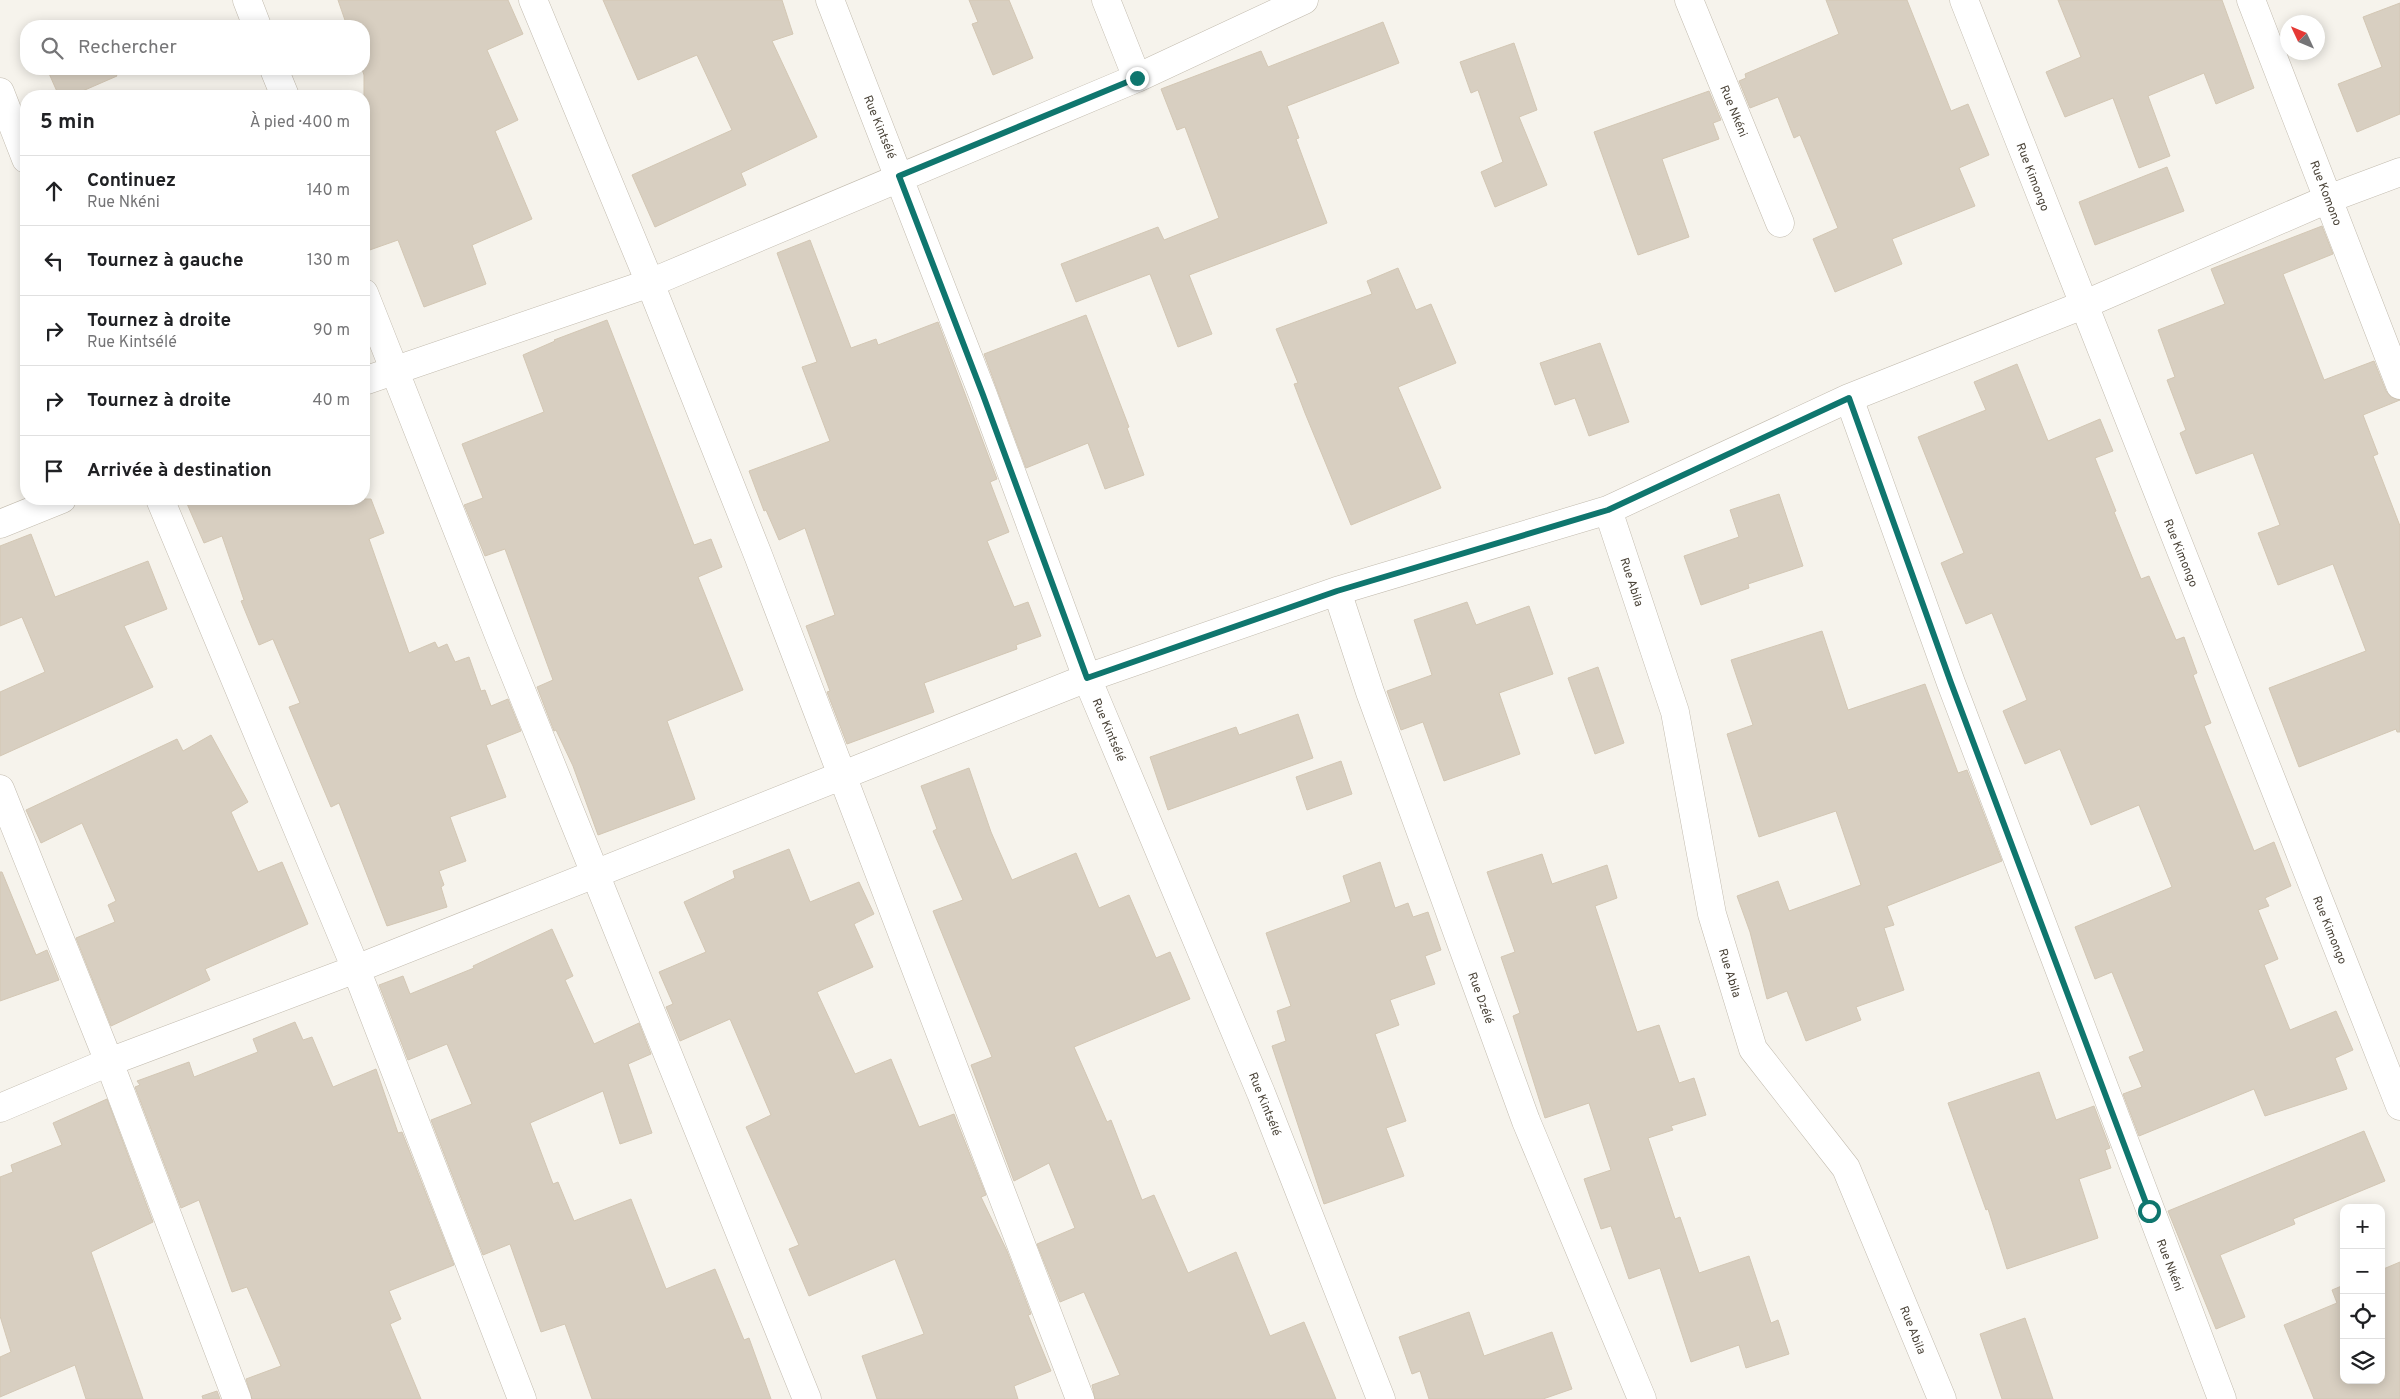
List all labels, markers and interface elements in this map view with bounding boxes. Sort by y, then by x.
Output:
north arrow [2280,15,2325,60]
search box [20,20,370,75]
icon: search [38,34,66,62]
text: Rechercher [78,36,177,60]
route end [1126,67,1149,90]
street label: Rue Nkéni [1715,83,1751,140]
street label: Rue Kintsélé [859,93,899,162]
text: 5 min [40,109,95,136]
text: À pied · 400 m [250,113,350,133]
street label: Rue Kimongo [2012,141,2053,214]
street label: Rue Komono [2305,158,2345,229]
text: Continuez [87,169,176,193]
icon: ahead [40,177,68,205]
text: 140 m [307,181,350,201]
text: Rue Nkéni [87,193,160,213]
icon: left [40,247,68,275]
text: Tournez à gauche [87,249,244,273]
text: 130 m [307,251,350,271]
text: Tournez à droite [87,309,231,333]
icon: right [40,317,68,345]
text: 90 m [313,321,350,341]
text: Rue Kintsélé [87,333,177,353]
icon: right [40,387,68,415]
text: Tournez à droite [87,389,231,413]
text: 40 m [312,391,350,411]
icon: arrive [40,457,68,485]
text: Arrivée à destination [87,459,272,483]
street label: Rue Kimongo [2159,517,2201,590]
street label: Rue Abila [1616,556,1646,609]
street label: Rue Kintsélé [1088,696,1129,764]
street label: Rue Kimongo [2308,894,2350,967]
street label: Rue Abila [1714,947,1744,1000]
street label: Rue Dzélé [1463,970,1497,1026]
street label: Rue Kintsélé [1244,1070,1284,1139]
route start [2138,1200,2161,1223]
map controls [2340,1204,2385,1384]
button: + [2340,1204,2385,1249]
street label: Rue Nkéni [2152,1237,2186,1294]
button: − [2340,1249,2385,1294]
button: locate [2340,1294,2385,1339]
street label: Rue Abila [1895,1304,1929,1357]
button: layers [2340,1339,2385,1384]

